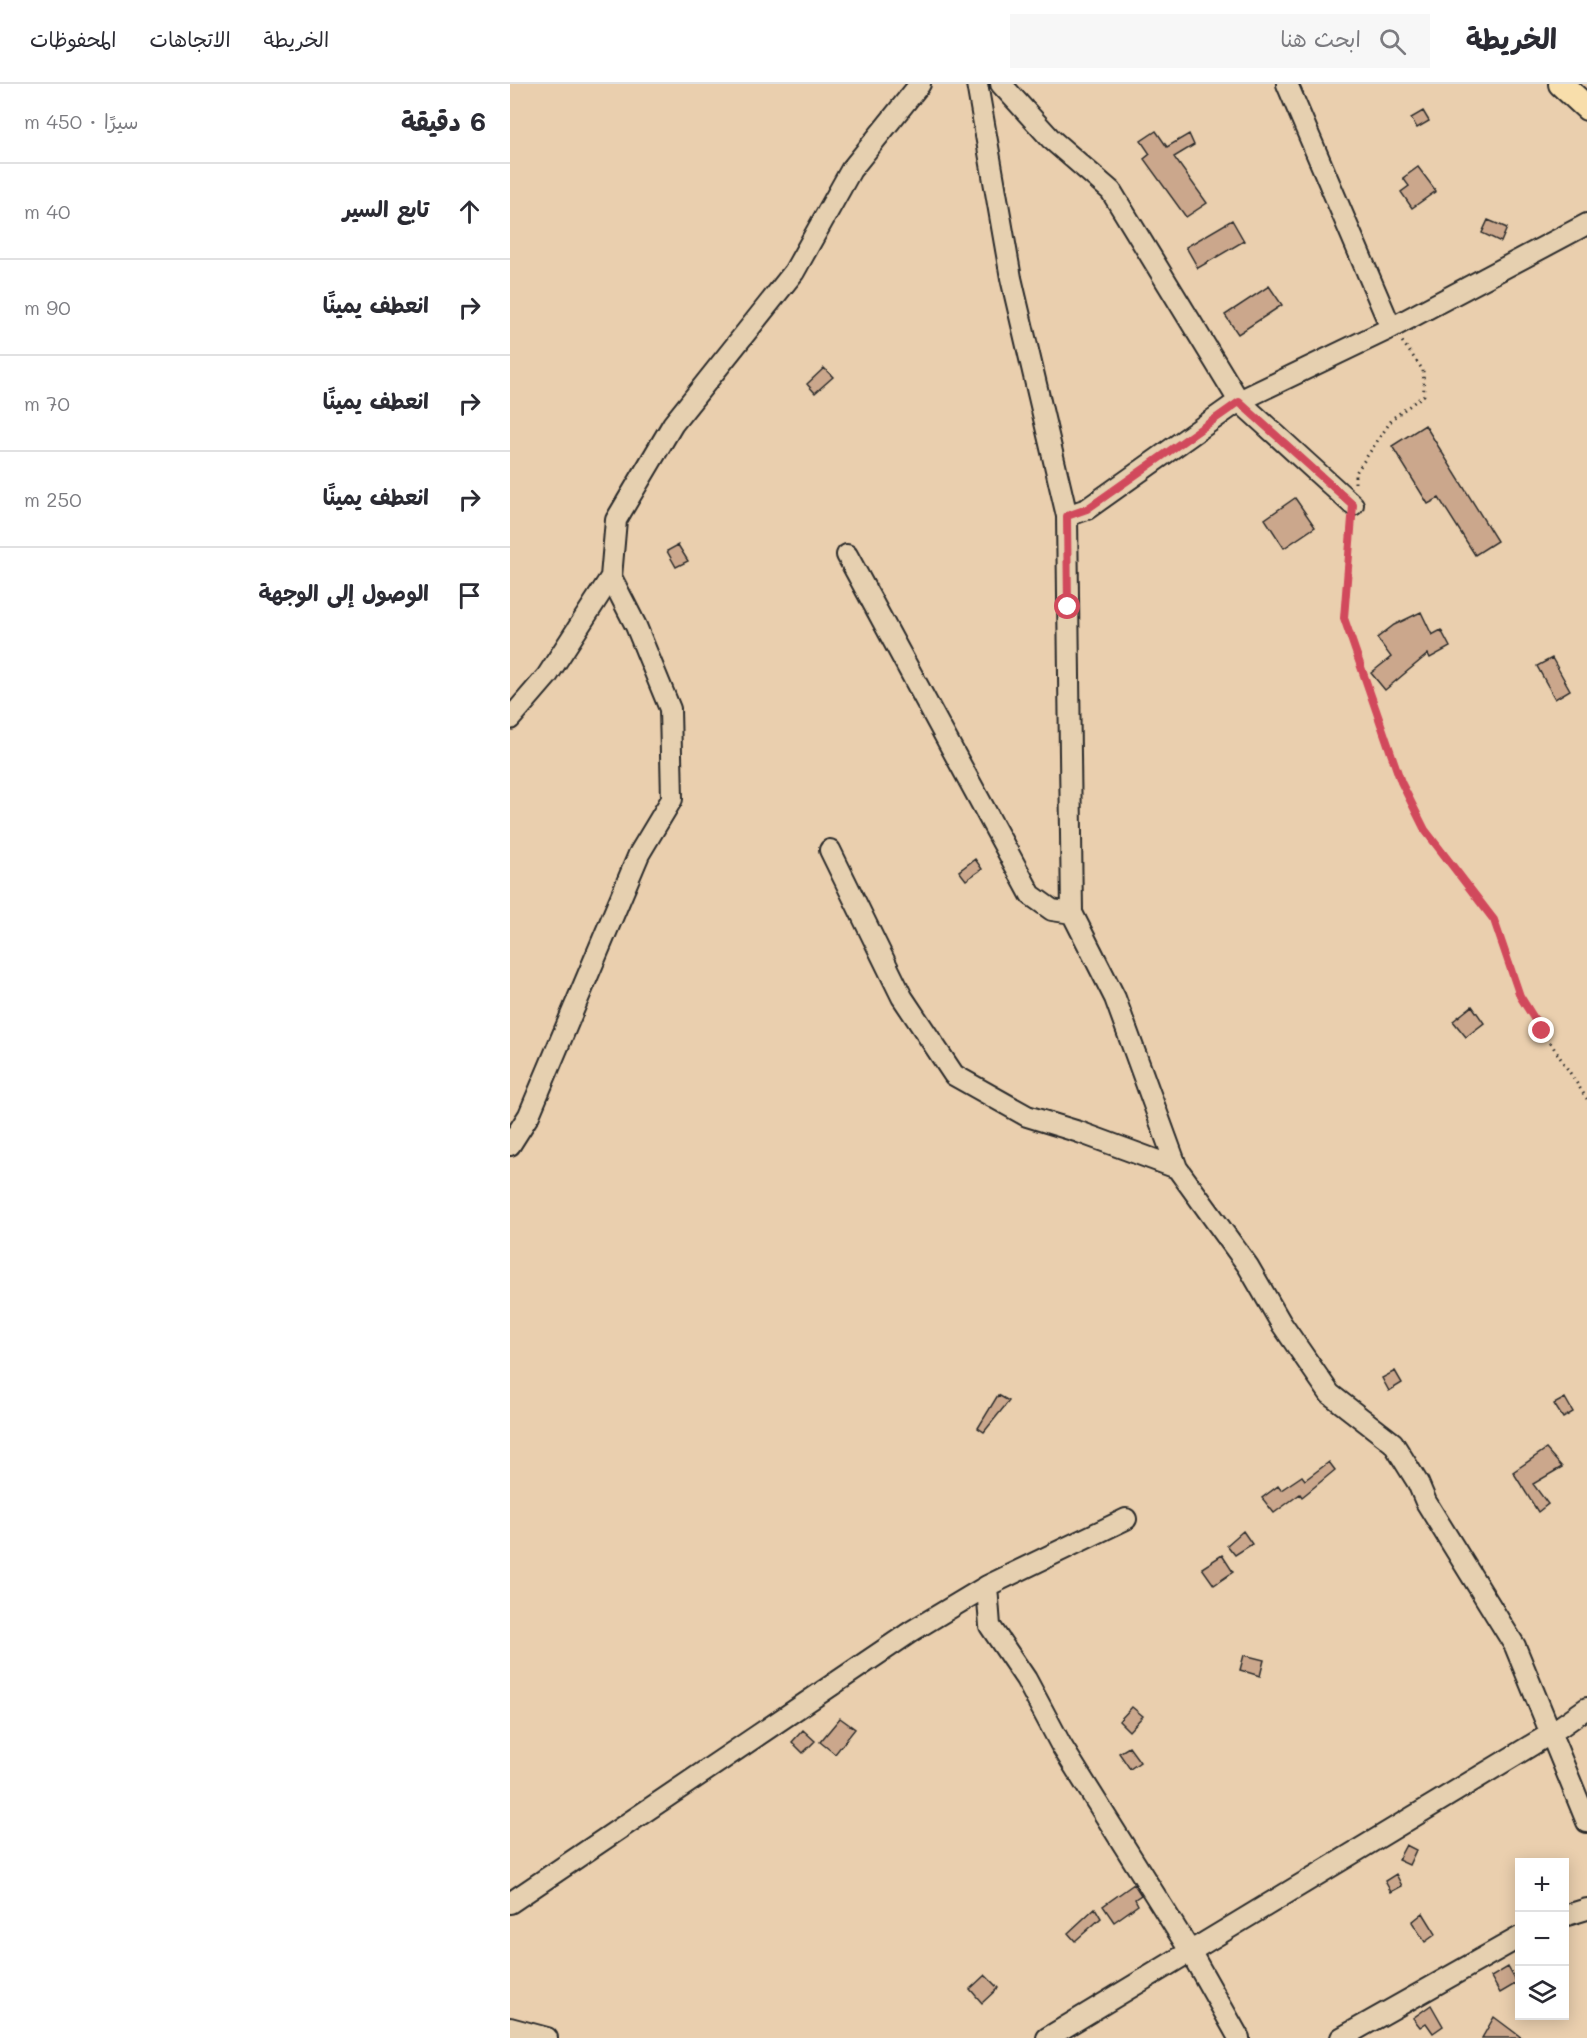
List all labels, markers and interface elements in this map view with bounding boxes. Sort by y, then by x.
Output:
search box [1010,14,1430,68]
text: الخريطة [1466,20,1557,56]
text: ابحث هنا [1280,24,1361,53]
text: المحفوظات [30,25,116,52]
text: الاتجاهات [149,25,231,52]
text: الخريطة [264,25,329,52]
icon: search [1376,25,1409,58]
text: 6 دقيقة [401,104,486,138]
text: سيرًا · 450 m [24,108,138,134]
text: تابع السير [343,194,429,223]
icon: ahead [453,195,486,228]
text: 40 m [24,198,70,224]
text: انعطف يمينًا [323,290,429,319]
icon: right [453,291,486,324]
text: 90 m [24,294,71,320]
text: انعطف يمينًا [323,386,429,415]
icon: right [453,387,486,420]
text: 70 m [24,390,70,416]
text: انعطف يمينًا [323,482,429,511]
icon: right [453,483,486,516]
text: 250 m [24,486,82,512]
text: الوصول إلى الوجهة [258,578,429,607]
icon: arrive [453,579,486,612]
route start [1054,593,1080,619]
route end [1528,1017,1554,1043]
map controls [1515,1858,1569,2020]
button: + [1515,1858,1569,1912]
button: − [1515,1912,1569,1966]
button: layers [1515,1966,1569,2020]

